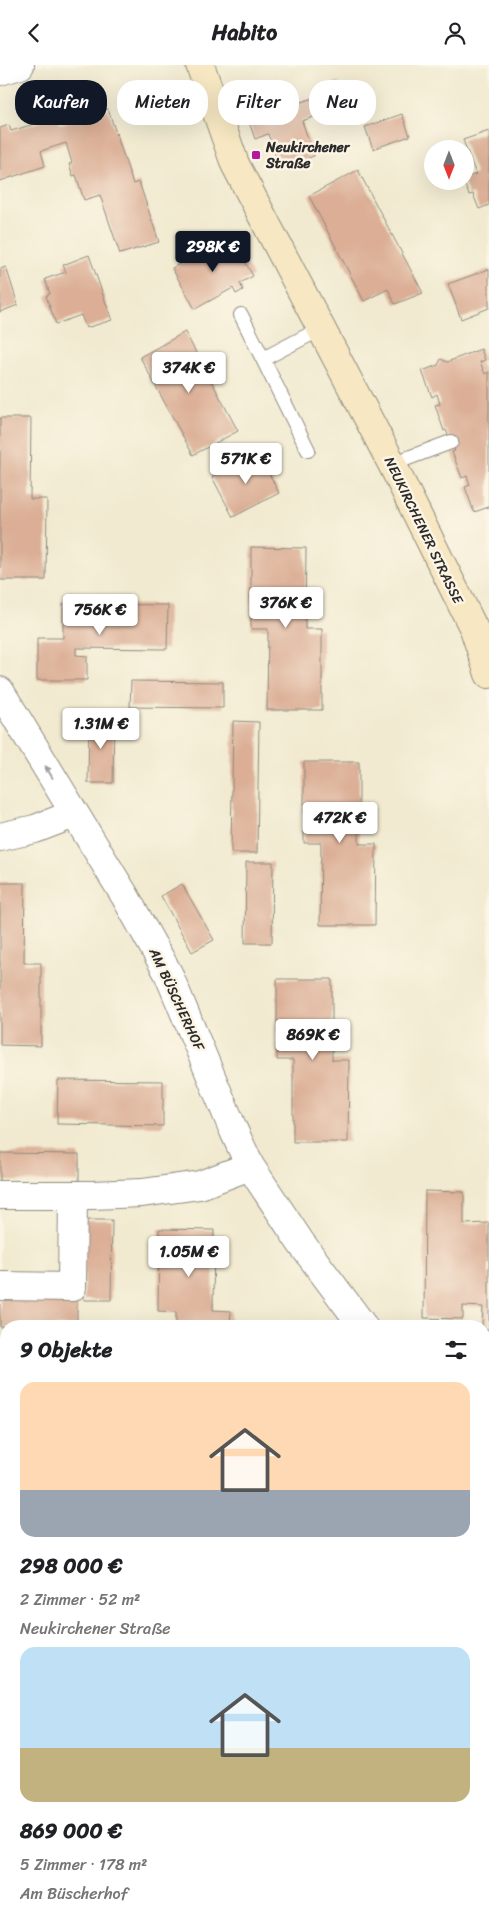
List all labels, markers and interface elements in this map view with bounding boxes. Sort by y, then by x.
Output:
text: Habito [212,13,277,52]
icon: back [20,19,48,47]
icon: person [441,19,469,47]
chip: Kaufen [15,80,107,125]
chip: Mieten [117,80,208,125]
chip: Filter [218,80,299,125]
chip: Neu [309,80,376,125]
place label: Neukirchener Straße [265,135,351,176]
north arrow [424,140,474,190]
map controls [424,140,474,190]
marker: Neukirchener Straße [250,149,262,161]
pin: 298K € [172,231,254,273]
text: 298K € [186,232,240,261]
pin: 374K € [148,351,230,394]
text: 374K € [163,353,215,382]
pin: 571K € [205,443,287,485]
text: 571K € [221,444,271,473]
street label: NEUKIRCHENER STRASSE [377,452,471,609]
pin: 376K € [245,587,327,629]
text: 376K € [260,588,312,617]
pin: 756K € [59,593,141,636]
text: 756K € [74,595,126,624]
pin: 1.31M € [55,707,147,750]
text: 1.31M € [73,709,129,738]
one-way arrow [44,765,53,778]
pin: 472K € [299,801,381,844]
text: 472K € [314,803,366,832]
street label: AM BÜSCHERHOF [141,943,212,1056]
pin: 869K € [272,1019,354,1061]
text: 869K € [286,1020,340,1049]
pin: 1.05M € [143,1235,235,1278]
text: 1.05M € [159,1237,219,1266]
text: 9 Objekte [20,1331,112,1369]
icon: filters [442,1336,470,1364]
icon: home [200,1415,290,1505]
text: 298 000 € [20,1547,122,1585]
text: 2 Zimmer · 52 m² [20,1585,140,1614]
text: Neukirchener Straße [20,1614,170,1643]
icon: home [200,1680,290,1770]
text: 869 000 € [20,1812,122,1850]
text: 5 Zimmer · 178 m² [20,1850,147,1879]
text: Am Büscherhof [20,1879,128,1908]

